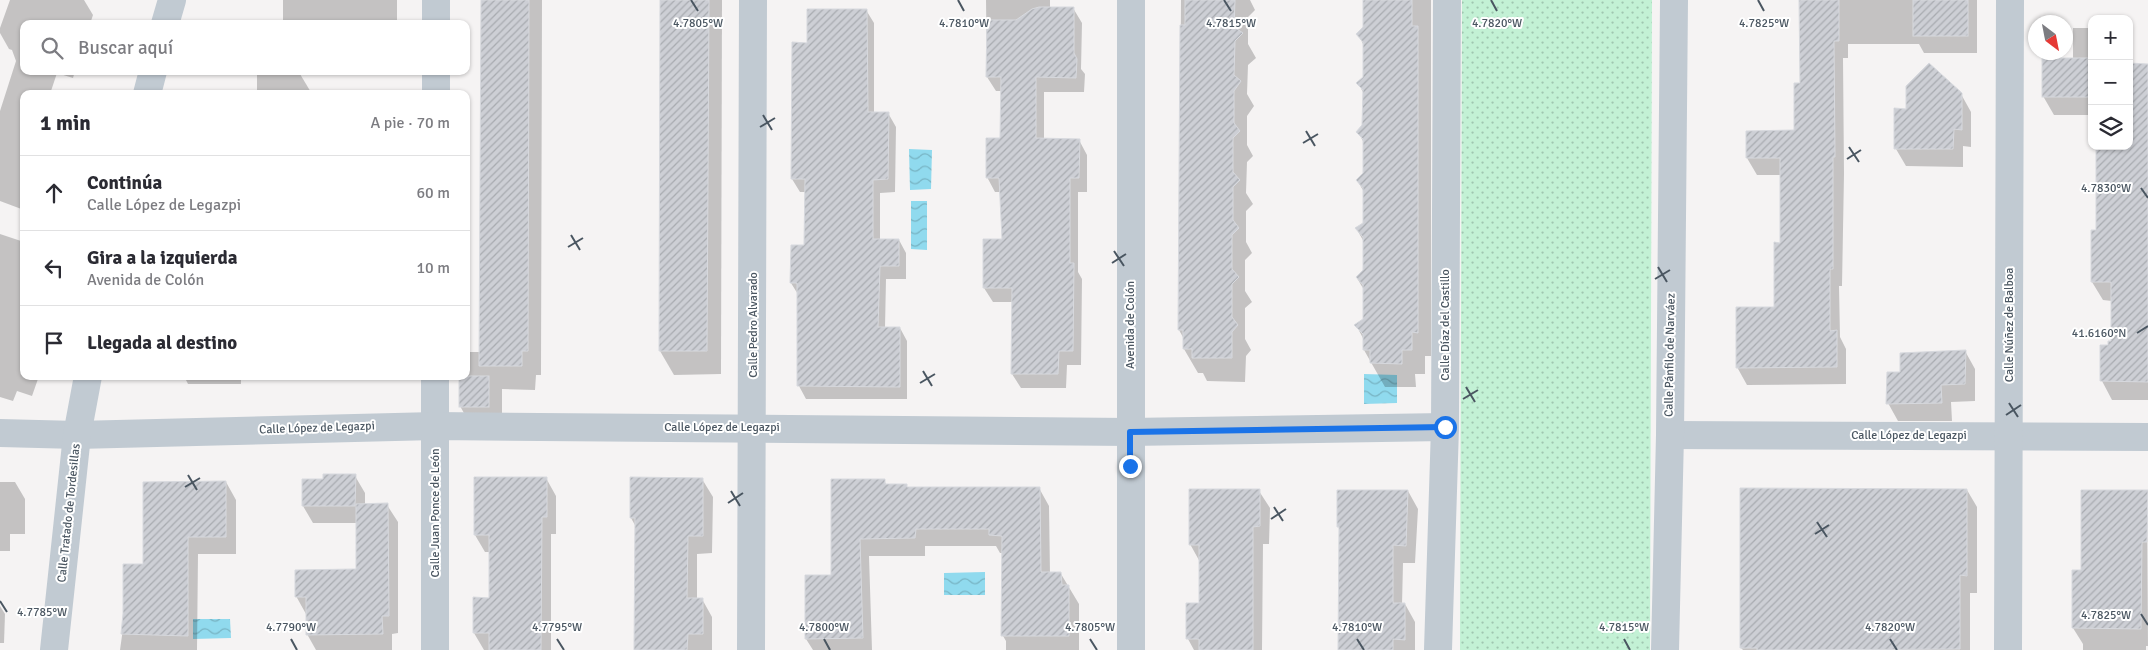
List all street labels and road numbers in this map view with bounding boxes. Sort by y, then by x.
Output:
street label: Calle Núñez de Balboa [2002,268,2017,382]
street label: Calle Díaz del Castillo [1438,269,1453,381]
street label: Calle Pedro Alvarado [746,272,761,378]
street label: Avenida de Colón [1123,281,1138,369]
street label: Calle Pánfilo de Narváez [1661,293,1679,417]
street label: Calle López de Legazpi [259,418,375,438]
street label: Calle López de Legazpi [664,420,780,435]
street label: Calle López de Legazpi [1851,428,1967,443]
street label: Calle Tratado de Tordesillas [54,443,84,583]
street label: Calle Juan Ponce de León [428,448,443,578]

